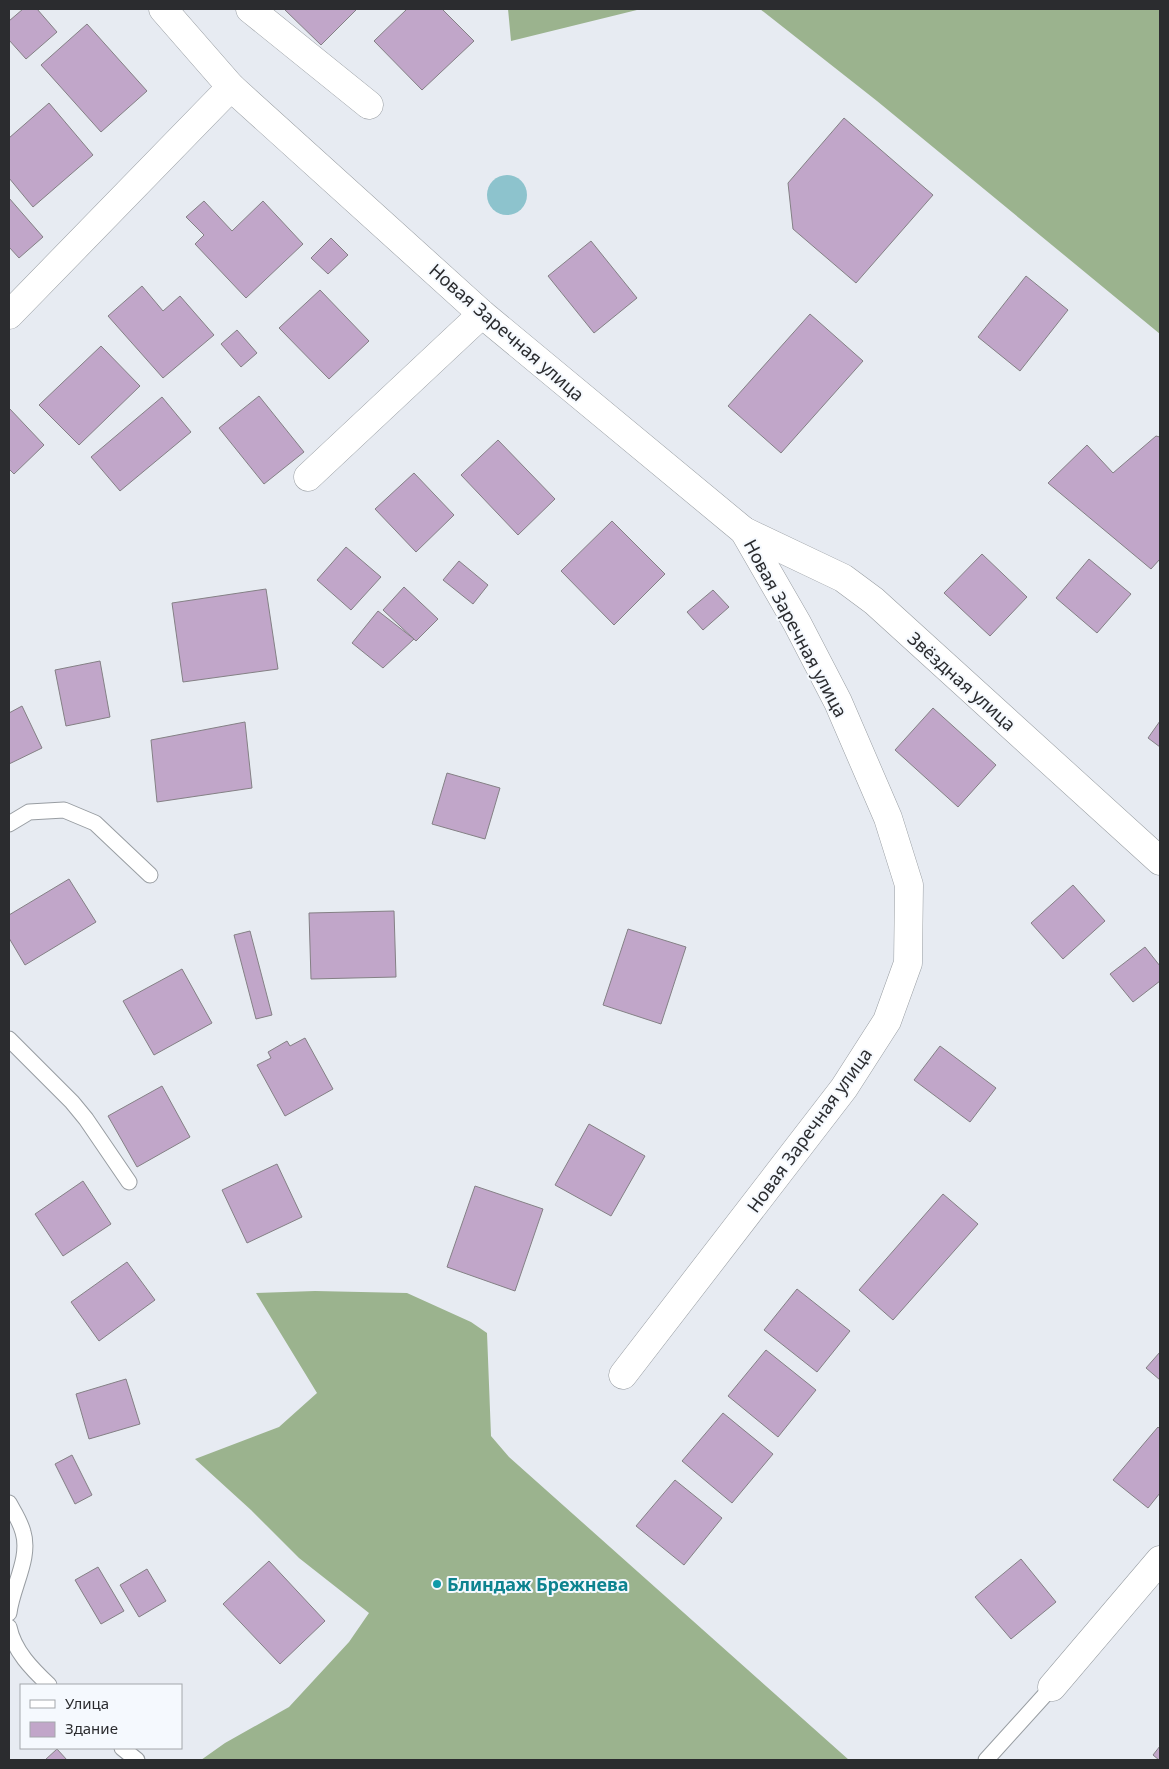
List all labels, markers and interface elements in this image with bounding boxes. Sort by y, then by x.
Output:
street label: Новая Заречная улица [424,258,590,406]
street label: Новая Заречная улица [739,535,853,721]
street label: Звёздная улица [903,626,1021,736]
street label: Новая Заречная улица [741,1043,877,1217]
place label: Блиндаж Брежнева [447,1572,629,1596]
marker: Блиндаж Брежнева [431,1578,443,1590]
legend [20,1684,182,1749]
text: Улица [65,1693,109,1713]
text: Здание [65,1718,118,1738]

